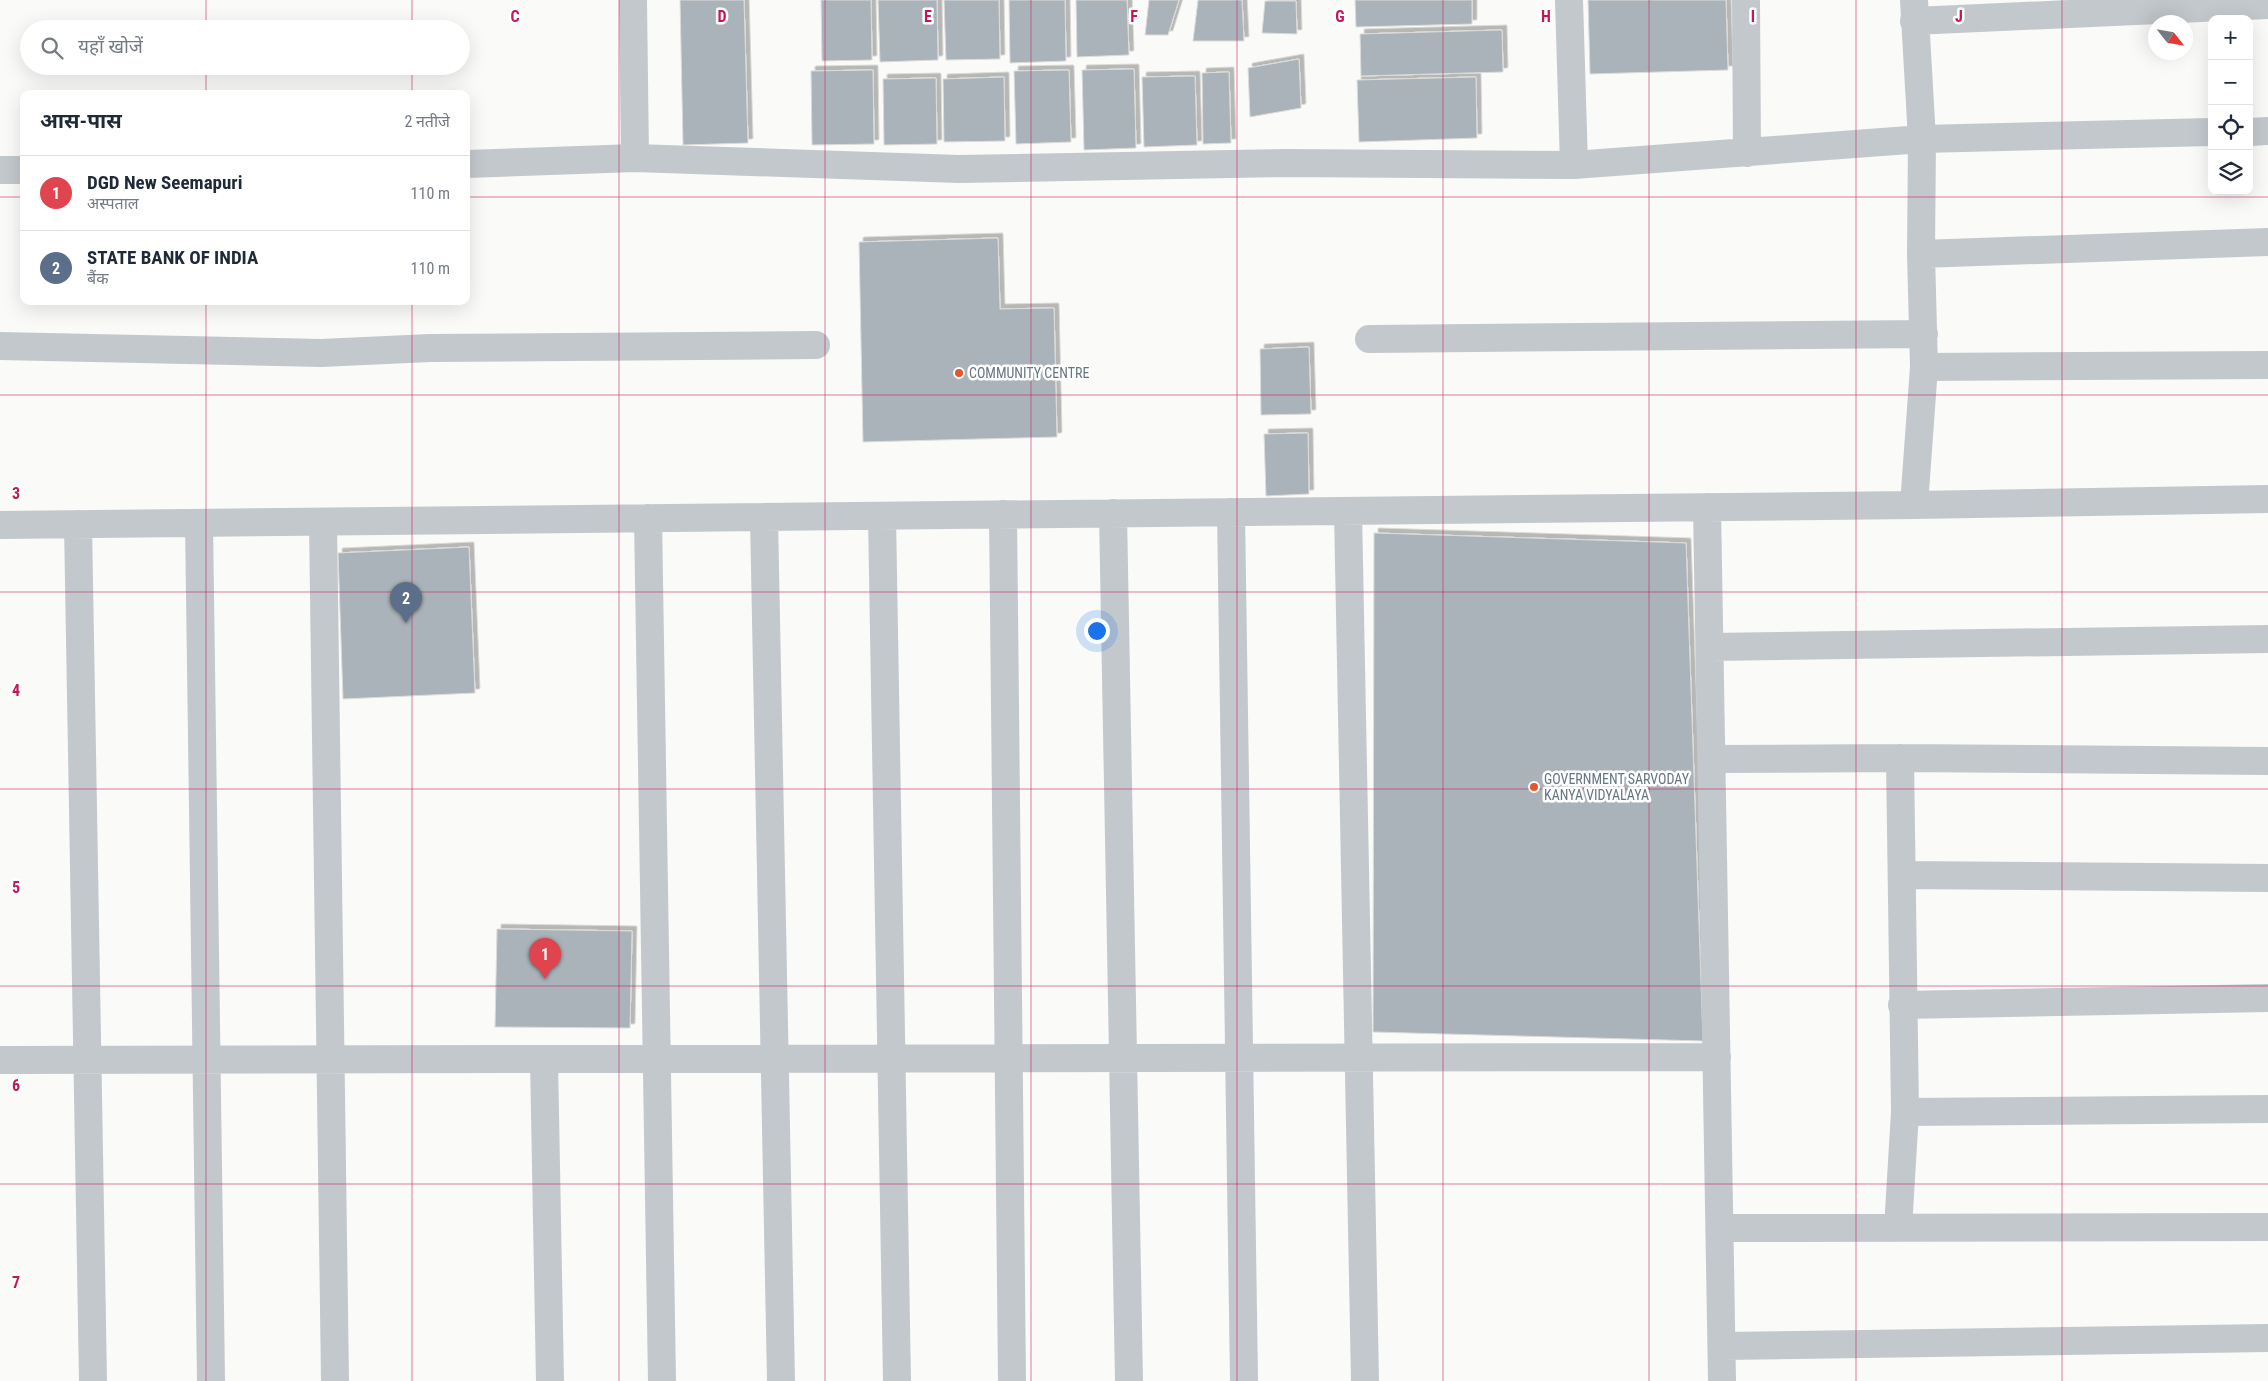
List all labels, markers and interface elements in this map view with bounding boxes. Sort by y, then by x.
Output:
text: C [510,7,520,26]
text: D [717,7,727,26]
text: E [924,7,932,26]
text: F [1130,7,1138,26]
text: G [1335,7,1345,26]
text: H [1541,7,1551,26]
text: I [1751,7,1755,26]
text: J [1955,7,1963,26]
north arrow [2148,15,2193,60]
map controls [2208,15,2253,195]
button: + [2208,15,2253,60]
search box [20,20,470,75]
icon: search [38,34,66,62]
text: यहाँ खोजें [78,35,143,58]
button: − [2208,60,2253,105]
button: locate [2208,105,2253,150]
text: आस-पास [40,109,122,133]
text: 2 नतीजे [404,112,450,131]
button: layers [2208,150,2253,195]
text: DGD New Seemapuri [87,171,242,194]
text: 1 [52,184,60,203]
text: 110 m [411,184,450,203]
text: अस्पताल [87,194,139,213]
text: STATE BANK OF INDIA [87,246,258,269]
text: 2 [52,259,60,278]
text: 110 m [411,259,450,278]
text: बैंक [87,269,108,288]
place label: COMMUNITY CENTRE [969,365,1089,381]
marker: COMMUNITY CENTRE [953,367,965,379]
text: 3 [12,484,20,503]
pin: 2 [390,582,422,623]
your location [1084,618,1110,644]
text: 4 [12,681,20,700]
place label: GOVERNMENT SARVODAY KANYA VIDYALAYA [1544,771,1690,803]
marker: GOVERNMENT SARVODAY KANYA VIDYALAYA [1528,781,1540,793]
text: 5 [12,878,20,897]
pin: 1 [529,938,561,979]
text: 6 [12,1076,20,1095]
text: 7 [12,1273,20,1292]

